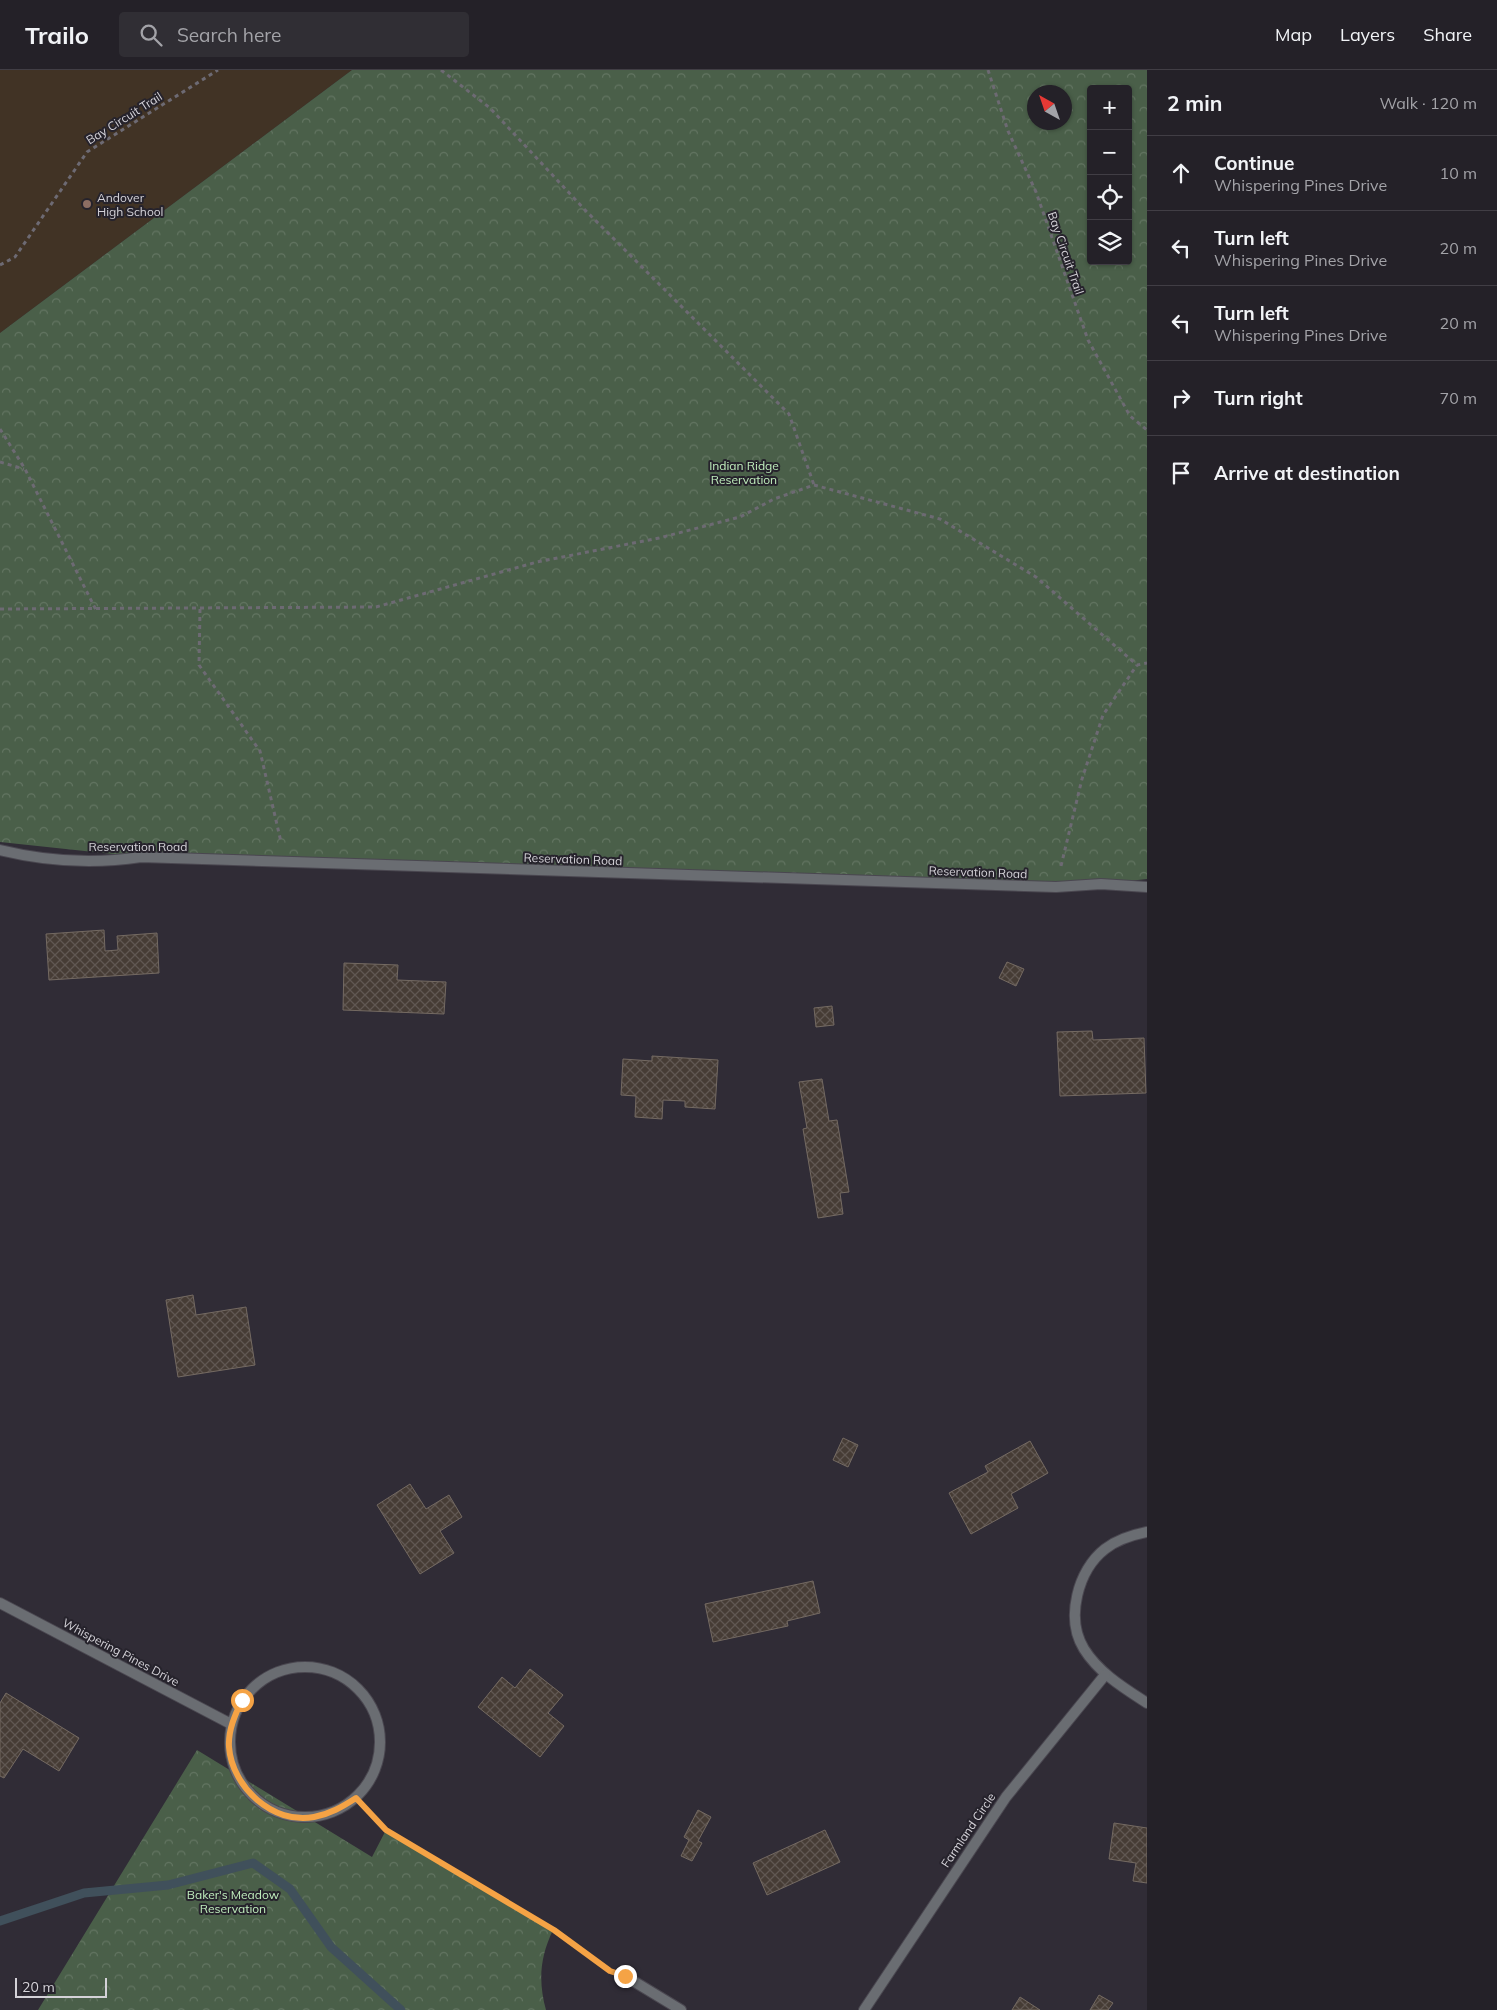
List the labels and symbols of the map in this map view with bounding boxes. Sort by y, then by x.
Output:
north arrow [1027,85,1072,130]
street label: Bay Circuit Trail [83,89,165,147]
place label: Andover High School [97,190,163,219]
marker: Andover High School [81,198,93,210]
street label: Bay Circuit Trail [1045,210,1087,296]
park label: Indian Ridge Reservation [709,458,779,487]
street label: Reservation Road [89,839,187,854]
street label: Reservation Road [523,850,623,868]
street label: Reservation Road [928,863,1028,881]
street label: Whispering Pines Drive [60,1615,182,1689]
route start [231,1689,254,1712]
street label: Farmland Circle [938,1790,998,1870]
park label: Baker's Meadow Reservation [187,1887,280,1916]
route end [614,1965,637,1988]
scale bar [15,1975,108,1998]

